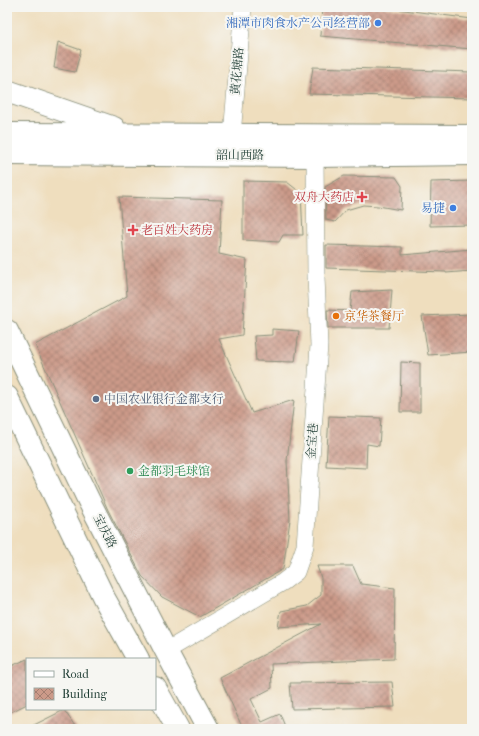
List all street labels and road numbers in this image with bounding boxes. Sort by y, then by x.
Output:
street label: 黄花塘路 [228,46,246,96]
street label: 韶山西路 [216,148,264,162]
street label: 金宝巷 [304,423,320,459]
street label: 宝庆路 [91,512,119,550]

